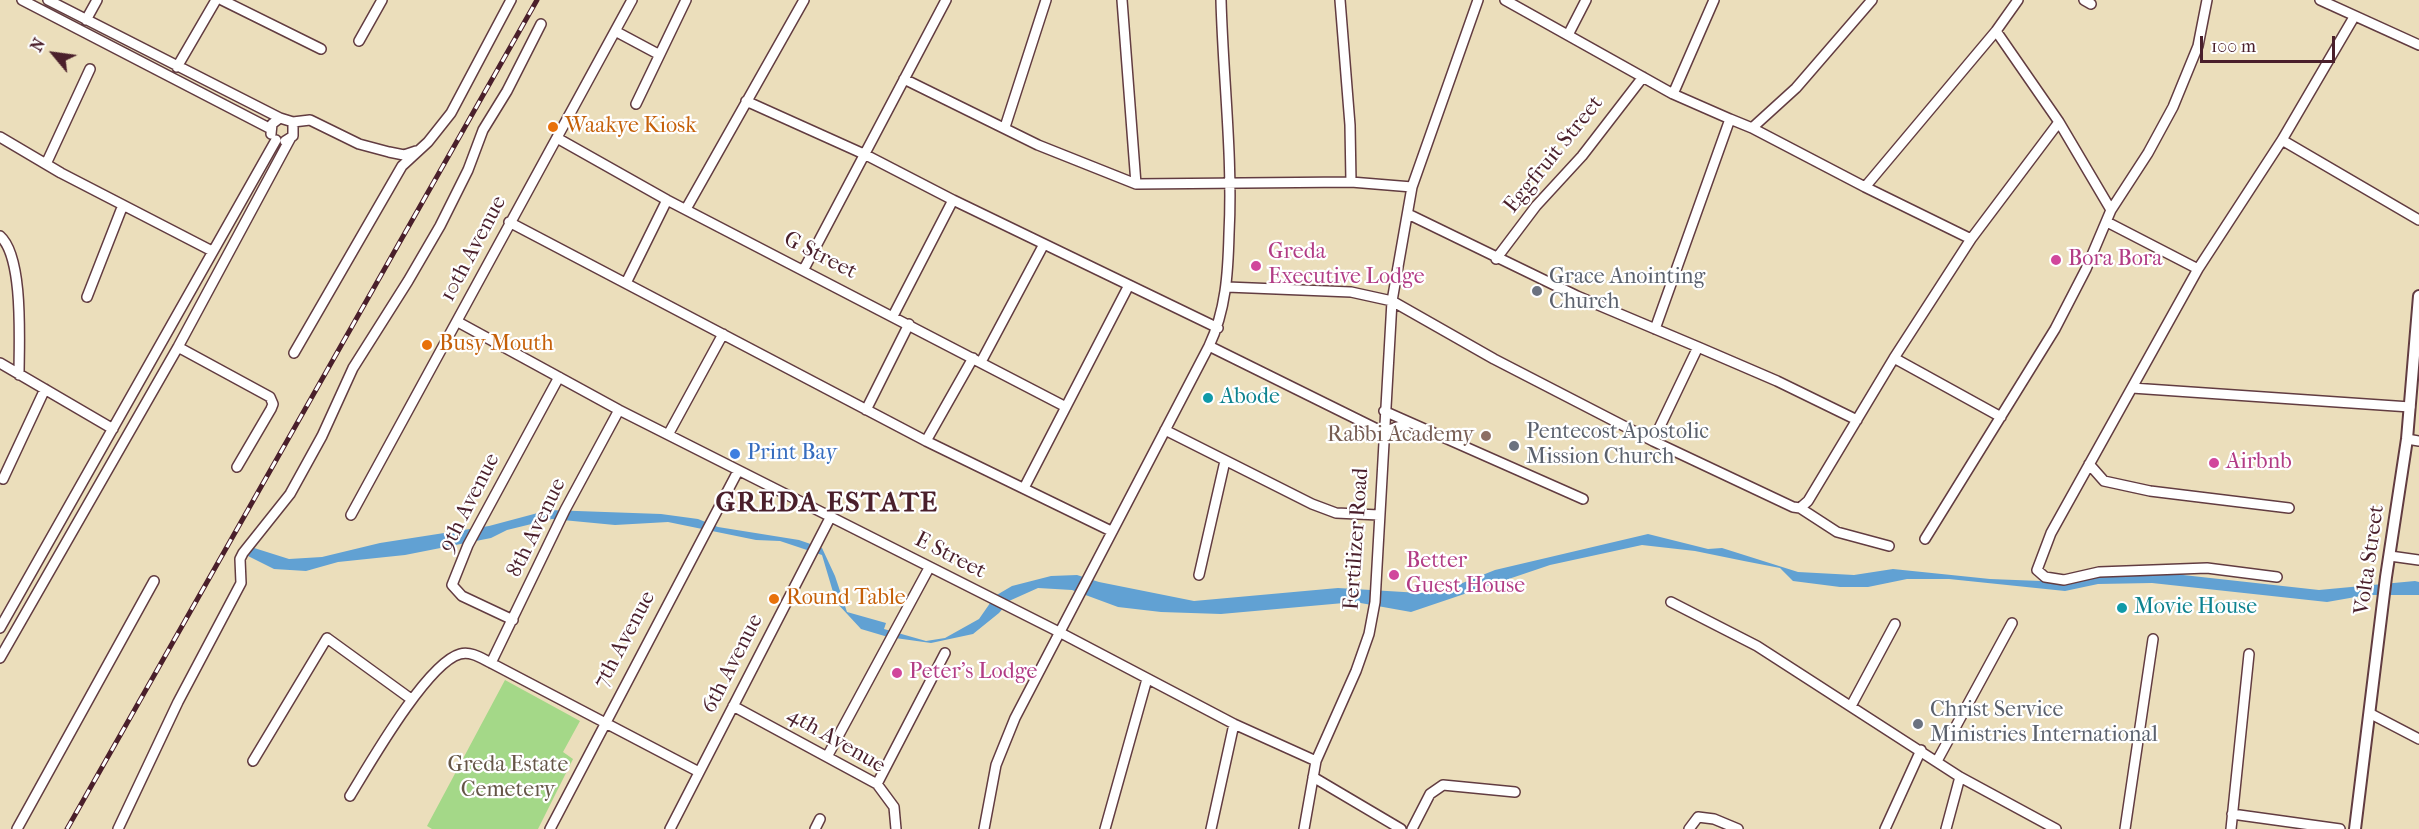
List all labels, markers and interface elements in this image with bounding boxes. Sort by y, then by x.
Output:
north arrow [24,24,84,84]
scale bar [2203,24,2338,62]
text: N [27,35,49,55]
text: 100 m [2211,36,2256,57]
street label: Eggfruit Street [1499,91,1609,219]
place label: Waakye Kiosk [565,114,697,140]
marker: Waakye Kiosk [546,120,560,134]
street label: 10th Avenue [435,192,513,306]
street label: G Street [779,226,861,286]
place label: Greda Executive Lodge [1268,240,1425,292]
place label: Bora Bora [2068,247,2162,273]
marker: Bora Bora [2049,253,2063,267]
marker: Greda Executive Lodge [1249,259,1263,273]
place label: Grace Anointing Church [1549,265,1705,316]
marker: Grace Anointing Church [1530,284,1544,298]
place label: Busy Mouth [439,332,554,358]
marker: Busy Mouth [420,338,434,352]
place label: Abode [1220,385,1280,411]
marker: Abode [1201,391,1215,405]
place label: Pentecost Apostolic Mission Church [1526,420,1709,472]
place label: Rabbi Academy [1327,423,1474,449]
marker: Rabbi Academy [1479,429,1493,443]
marker: Pentecost Apostolic Mission Church [1507,439,1521,453]
place label: Print Bay [747,441,837,467]
marker: Print Bay [728,447,742,461]
street label: 9th Avenue [434,449,506,557]
place label: Airbnb [2226,450,2292,476]
marker: Airbnb [2207,456,2221,470]
street label: Fertilizer Road [1339,467,1375,611]
street label: 8th Avenue [502,474,572,582]
district label: GREDA ESTATE [715,487,939,521]
street label: Volta Street [2349,503,2391,617]
street label: E Street [910,527,990,585]
place label: Better Guest House [1406,549,1525,600]
marker: Better Guest House [1387,568,1401,582]
place label: Round Table [786,586,906,612]
street label: 7th Avenue [588,587,662,693]
marker: Round Table [767,592,781,606]
place label: Movie House [2134,595,2257,621]
marker: Movie House [2115,601,2129,615]
street label: 6th Avenue [697,610,769,718]
place label: Peter's Lodge [909,660,1037,686]
marker: Peter's Lodge [890,666,904,680]
place label: Christ Service Ministries International [1930,698,2158,750]
street label: 4th Avenue [782,702,890,780]
marker: Christ Service Ministries International [1911,717,1925,731]
park label: Greda Estate Cemetery [448,753,568,804]

